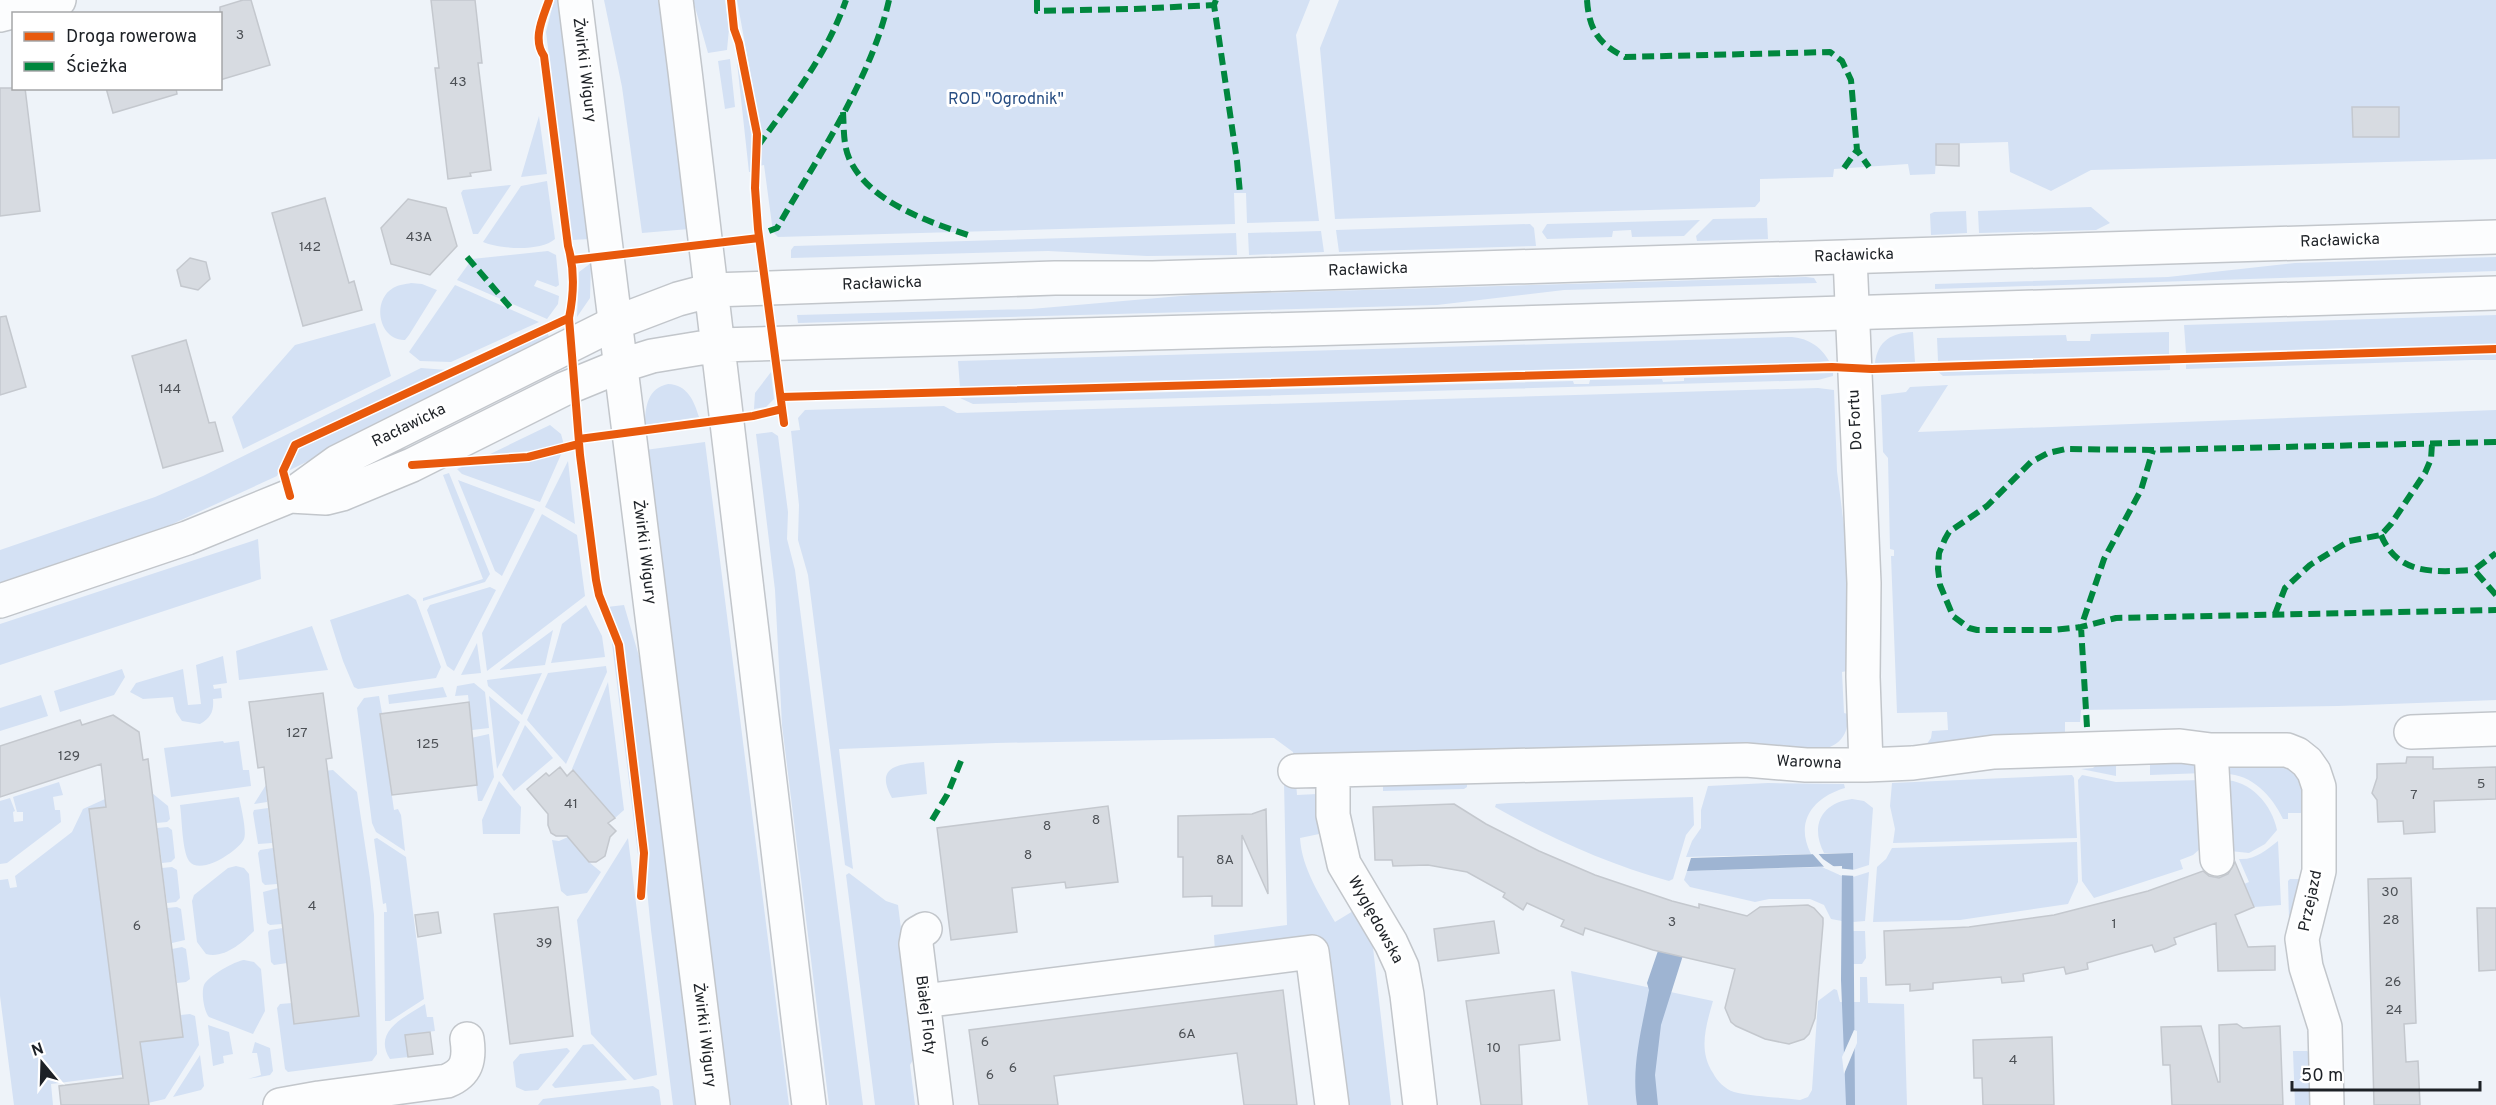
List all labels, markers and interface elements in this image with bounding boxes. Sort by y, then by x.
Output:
legend [12,12,222,90]
street label: Żwirki i Wigury [568,16,601,124]
text: Droga rowerowa [66,26,197,49]
house number: 3 [236,27,244,44]
text: Ścieżka [66,54,127,79]
house number: 43 [449,74,467,91]
park label: ROD "Ogrodnik" [948,90,1064,110]
house number: 43A [406,229,432,246]
street label: Racławicka [2300,230,2380,252]
house number: 142 [299,239,321,256]
street label: Racławicka [1814,245,1894,267]
street label: Racławicka [1328,259,1408,281]
street label: Racławicka [842,273,922,295]
house number: 144 [159,381,181,398]
street label: Do Fortu [1844,389,1868,451]
street label: Racławicka [369,400,449,452]
street label: Żwirki i Wigury [628,498,661,606]
house number: 127 [287,725,307,742]
house number: 125 [417,736,439,753]
house number: 129 [58,748,80,765]
street label: Warowna [1776,752,1842,774]
house number: 5 [2477,776,2485,793]
house number: 7 [2410,787,2418,804]
house number: 41 [564,796,578,813]
house number: 8 [1092,812,1100,829]
house number: 8 [1043,818,1051,835]
house number: 8 [1024,847,1032,864]
house number: 8A [1216,852,1234,869]
street label: Przejazd [2295,869,2327,933]
street label: Wyględowska [1343,873,1407,967]
house number: 30 [2381,884,2399,901]
house number: 4 [308,898,316,915]
house number: 28 [2382,912,2400,929]
house number: 3 [1668,914,1676,931]
house number: 1 [2111,916,2117,933]
house number: 6 [133,918,141,935]
house number: 39 [536,935,552,952]
street label: Białej Floty [910,974,940,1056]
house number: 26 [2385,974,2401,991]
street label: Żwirki i Wigury [688,981,721,1089]
house number: 24 [2385,1002,2403,1019]
house number: 6A [1178,1026,1196,1043]
north arrow [12,1033,72,1093]
house number: 6 [981,1034,989,1051]
text: N [29,1039,46,1062]
house number: 10 [1487,1040,1501,1057]
house number: 4 [2009,1052,2017,1069]
scale bar [2292,1054,2480,1092]
house number: 6 [1009,1060,1017,1077]
text: 50 m [2301,1065,2343,1088]
house number: 6 [986,1067,994,1084]

